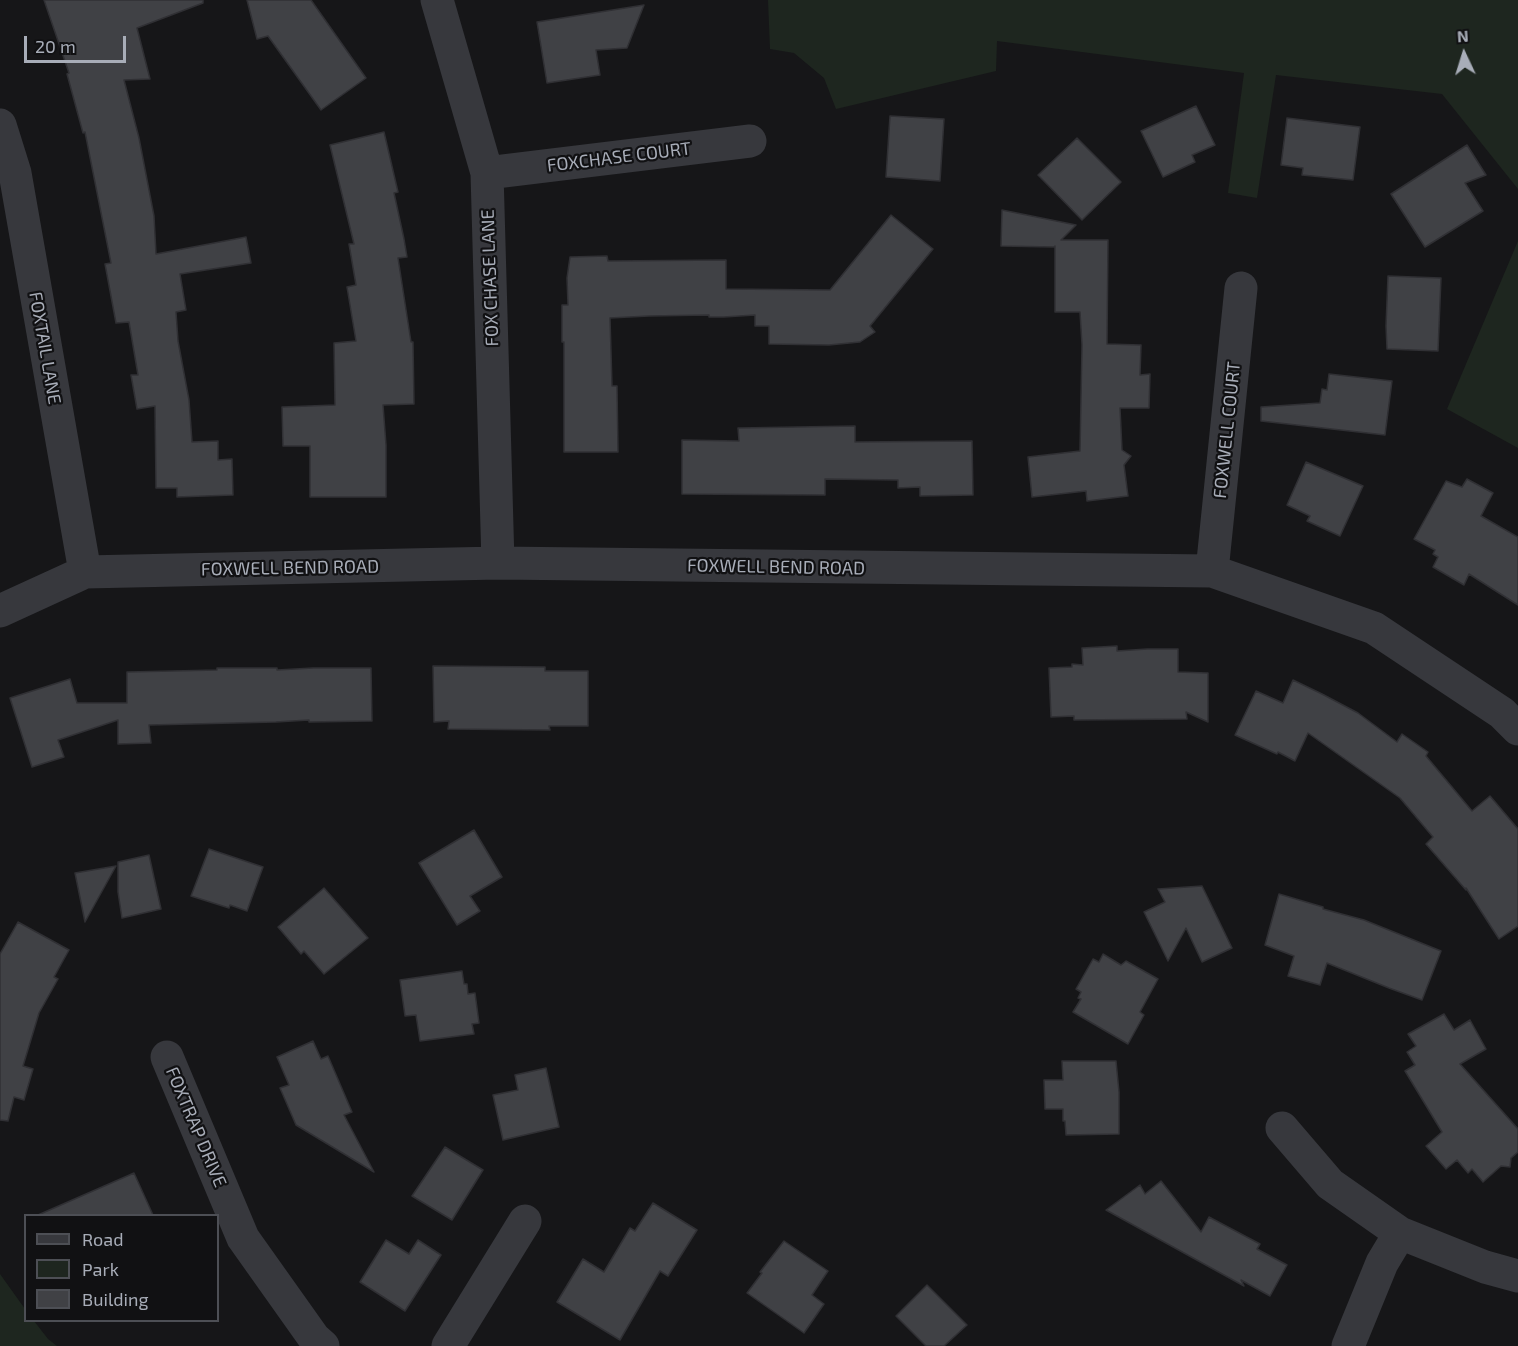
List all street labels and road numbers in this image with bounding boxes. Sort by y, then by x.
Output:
street label: FOXCHASE COURT [546,137,692,177]
street label: FOX CHASE LANE [477,209,503,347]
street label: FOXTAIL LANE [24,290,66,406]
street label: FOXWELL COURT [1209,361,1245,499]
street label: FOXWELL BEND ROAD [687,555,865,579]
street label: FOXWELL BEND ROAD [201,556,379,580]
street label: FOXTRAP DRIVE [161,1064,231,1190]

